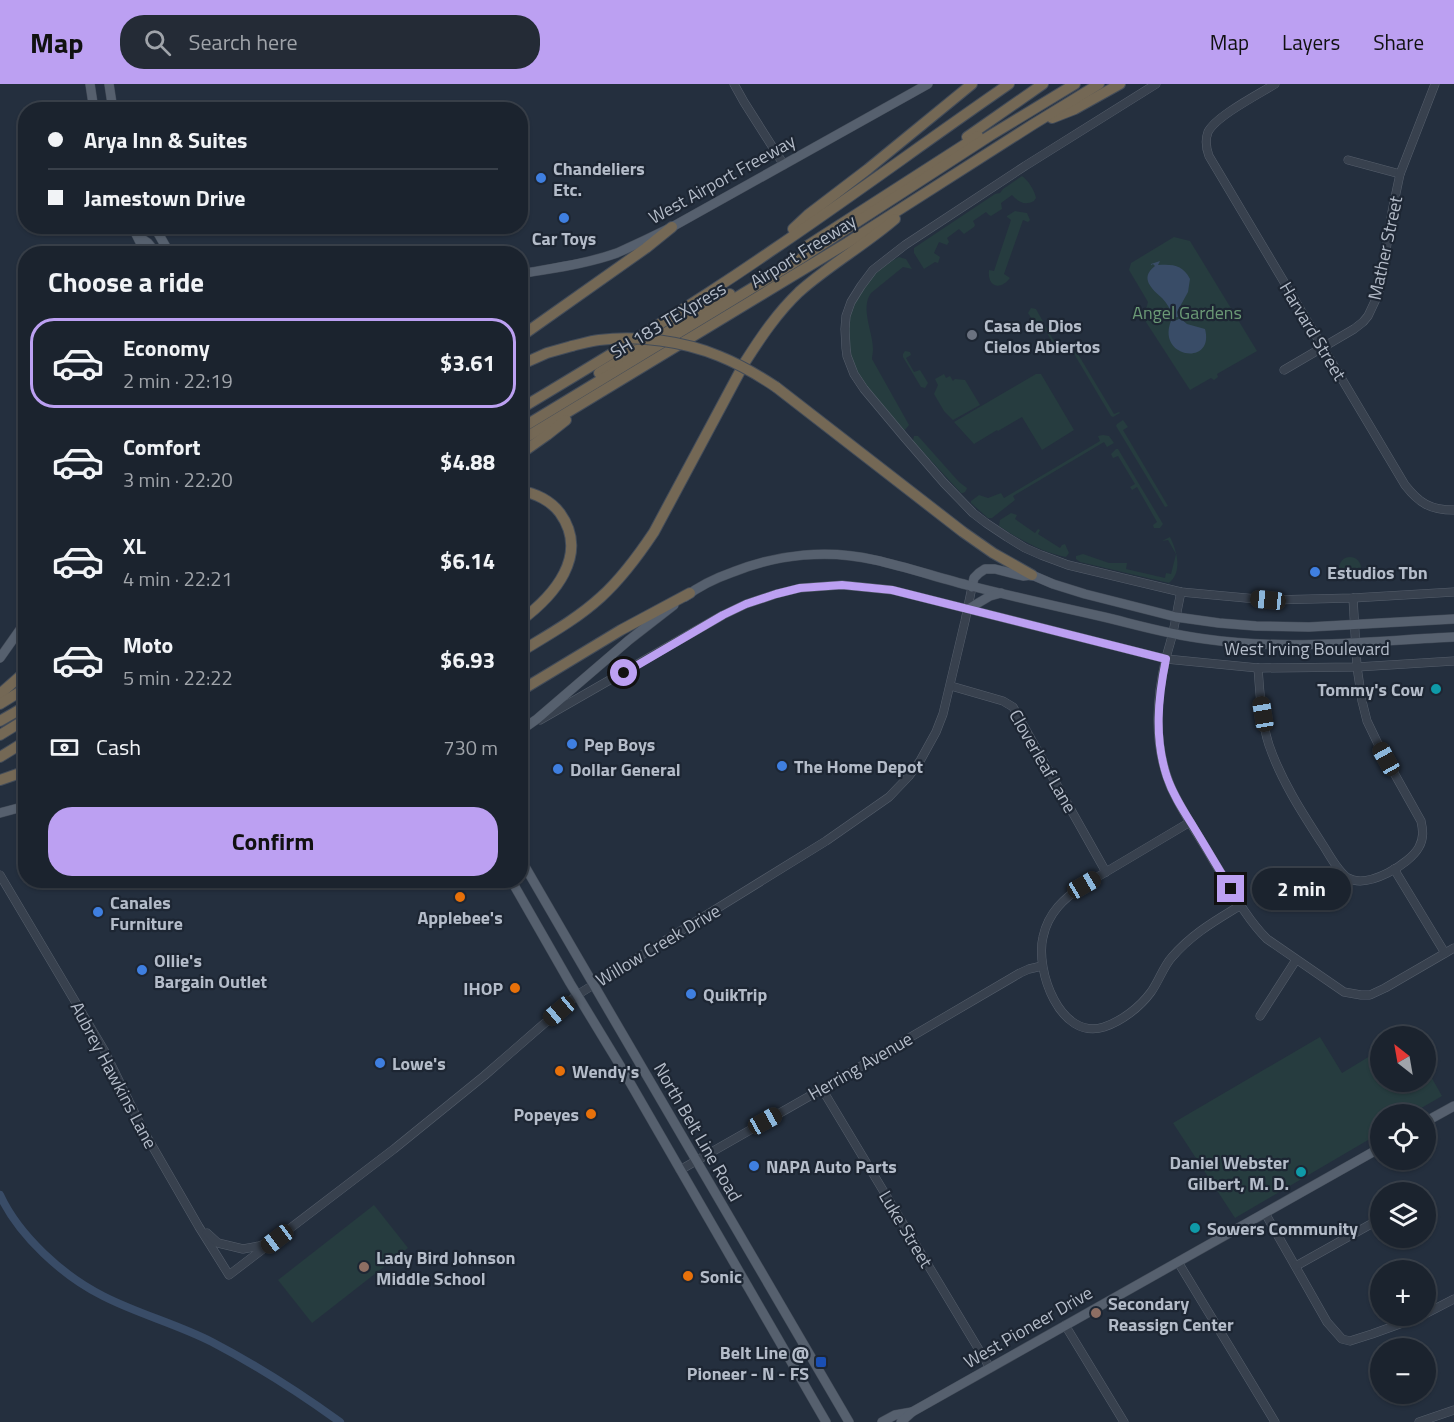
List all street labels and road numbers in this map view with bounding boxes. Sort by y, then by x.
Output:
street label: West Airport Freeway [644,127,801,231]
street label: Mather Street [1361,193,1409,303]
street label: Airport Freeway [745,207,862,294]
street label: SH 183 TEXpress [605,275,731,365]
street label: Harvard Street [1273,277,1353,386]
street label: West Irving Boulevard [1224,635,1390,662]
street label: Cloverleaf Lane [1002,704,1084,818]
street label: Willow Creek Drive [591,897,725,993]
street label: Aubrey Hawkins Lane [64,997,164,1153]
street label: Herring Avenue [803,1025,917,1107]
street label: North Belt Line Road [647,1057,749,1207]
street label: Luke Street [872,1185,940,1273]
street label: West Pioneer Drive [959,1279,1097,1375]

